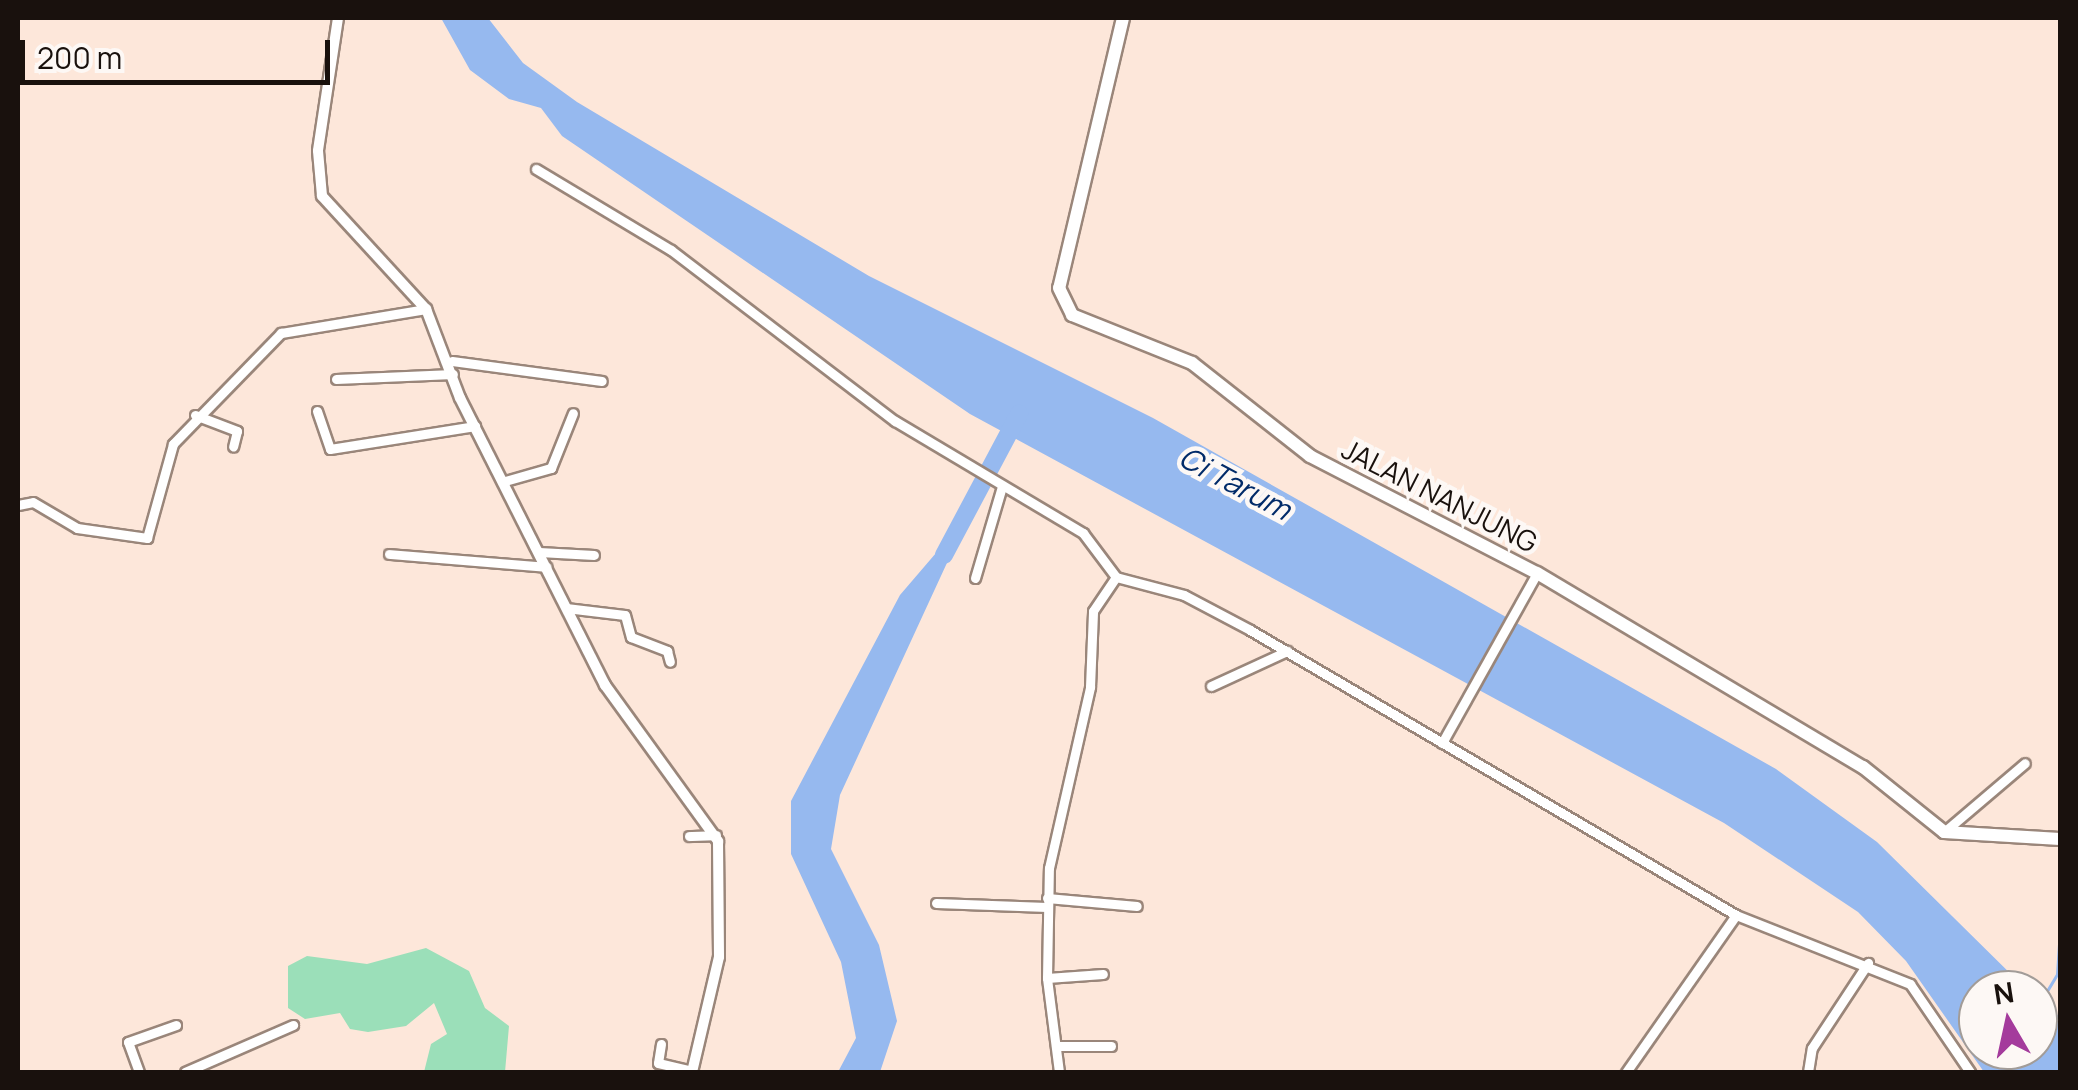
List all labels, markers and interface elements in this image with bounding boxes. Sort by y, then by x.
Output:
scale bar [25,20,335,82]
text: 200 m [37,37,122,78]
street label: JALAN NANJUNG [1337,431,1543,559]
water label: Ci Tarum [1173,439,1297,527]
north arrow [1958,970,2058,1070]
text: N [1991,972,2017,1013]

